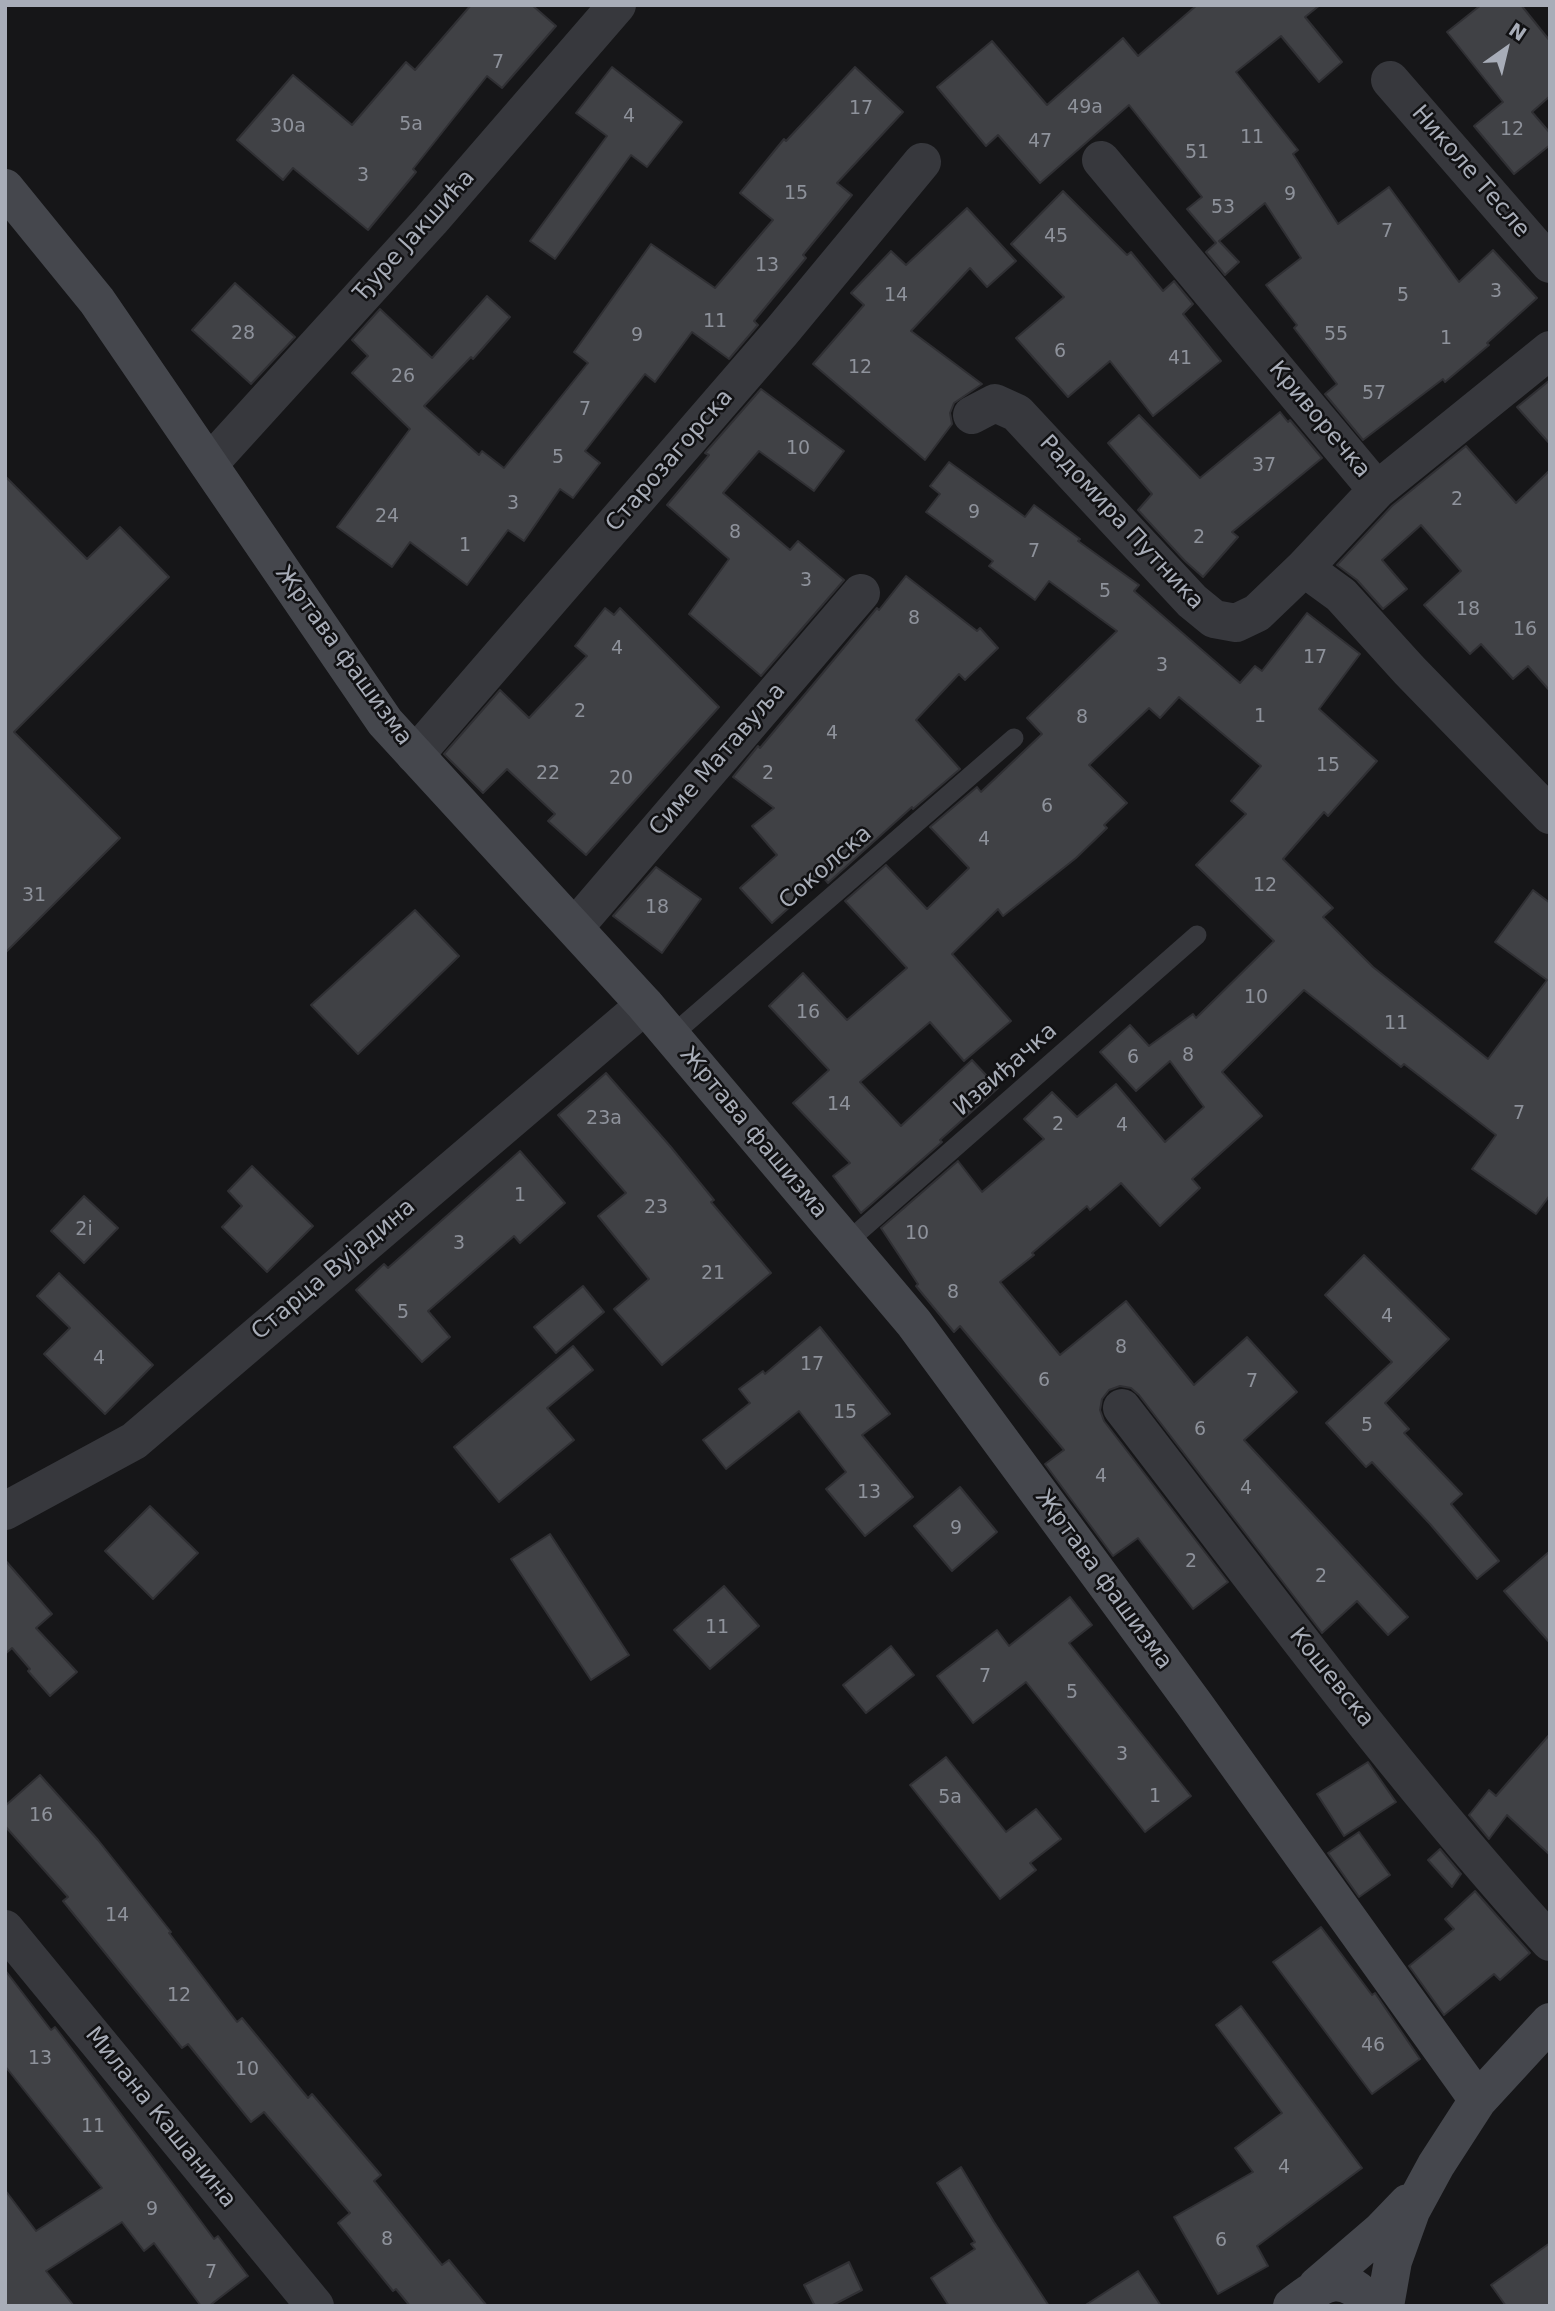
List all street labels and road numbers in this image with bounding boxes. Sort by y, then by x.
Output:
street label: Николе Тесле [1405,100,1535,244]
street label: Ђуре Јакшића [349,164,481,308]
street label: Криворечка [1262,356,1376,484]
street label: Старозагорска [601,384,739,538]
street label: Радомира Путника [1033,430,1209,616]
street label: Жртава фашизма [269,561,417,751]
street label: Симе Матавуља [644,678,792,842]
street label: Соколска [774,820,878,916]
street label: Извиђачка [949,1018,1063,1122]
street label: Жртава фашизма [673,1042,833,1224]
street label: Старца Вујадина [247,1194,421,1346]
street label: Жртава фашизма [1029,1485,1177,1675]
street label: Кошевска [1283,1623,1379,1733]
street label: Милана Кашанина [79,2022,241,2214]

